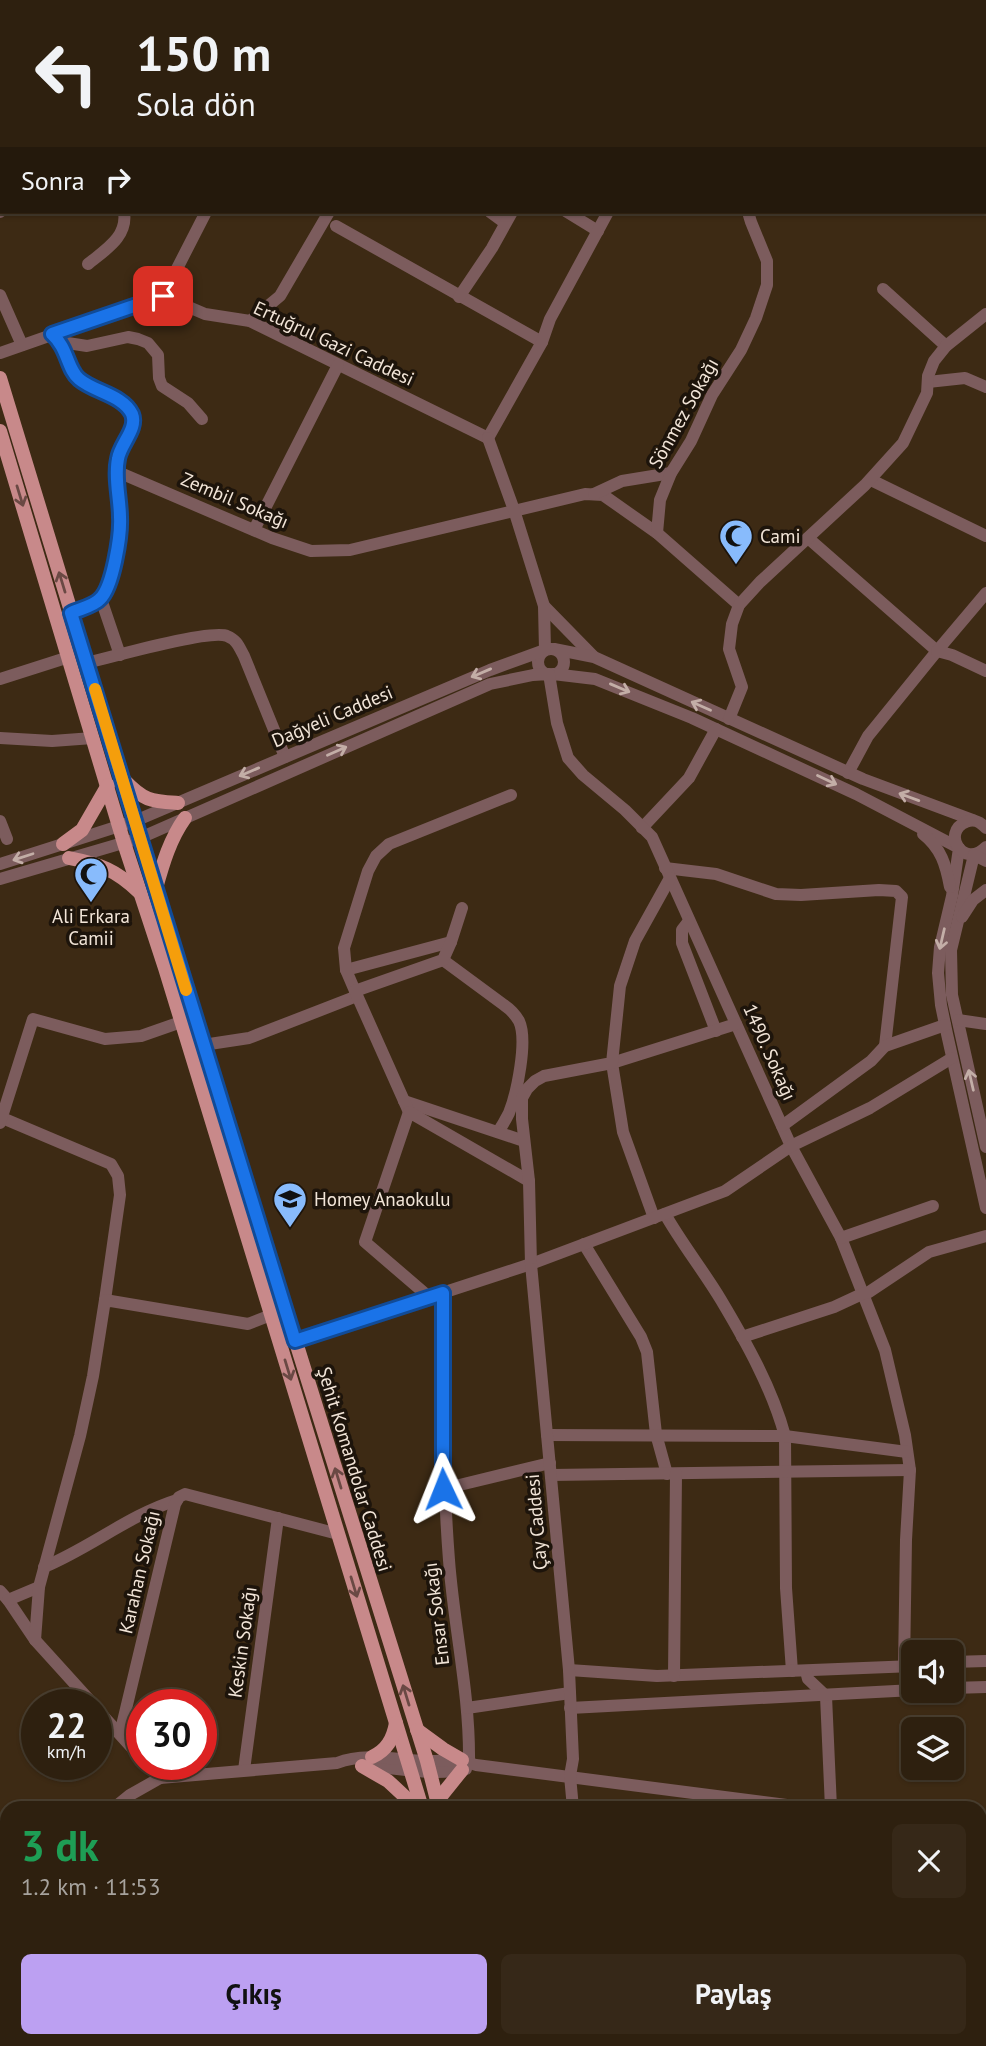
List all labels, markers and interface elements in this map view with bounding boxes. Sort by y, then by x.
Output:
text: 150 m [136,21,271,85]
icon: left [21,28,112,119]
text: Sola dön [136,83,256,125]
icon: right [99,161,137,199]
text: Sonra [21,164,85,197]
pin [133,266,193,326]
icon: arrive [144,277,182,315]
street label: Ertuğrul Gazi Caddesi [250,295,418,391]
street label: Sönmez Sokağı [643,354,723,472]
street label: Zembil Sokağı [178,467,292,533]
one-way arrow [14,485,27,507]
mosque icon: Cami [717,517,755,566]
place label: Cami [760,524,800,548]
one-way arrow [54,571,67,593]
one-way arrow [471,668,493,681]
street label: Dağyeli Caddesi [268,680,396,752]
one-way arrow [608,682,630,695]
one-way arrow [691,699,712,712]
one-way arrow [326,744,347,757]
one-way arrow [239,766,261,779]
one-way arrow [816,774,837,787]
one-way arrow [899,789,921,802]
one-way arrow [13,851,35,864]
mosque icon: Ali Erkara Camii [72,855,110,904]
place label: Ali Erkara Camii [52,904,130,950]
one-way arrow [935,927,948,950]
street label: 1490. Sokağı [738,1000,802,1104]
one-way arrow [964,1069,977,1092]
school or university icon: Homey Anaokulu [271,1180,309,1229]
place label: Homey Anaokulu [314,1187,451,1211]
one-way arrow [282,1358,295,1380]
street label: Şehit Komandolar Caddesi [312,1364,398,1574]
position arrow [406,1452,480,1526]
one-way arrow [331,1468,343,1490]
street label: Çay Caddesi [520,1473,552,1571]
street label: Karahan Sokağı [113,1508,165,1636]
street label: Ensar Sokağı [418,1561,454,1667]
one-way arrow [349,1576,362,1598]
street label: Keskin Sokağı [222,1585,262,1699]
map controls [901,1640,964,1780]
button: sound [901,1640,964,1703]
one-way arrow [399,1685,412,1707]
speed limit sign: 30 [126,1689,217,1780]
text: 22 [47,1702,86,1748]
button: layers [901,1717,964,1780]
text: km/h [47,1740,86,1763]
text: 3 dk [21,1818,99,1873]
button: close [892,1824,966,1898]
text: 1.2 km · 11:53 [21,1872,160,1901]
button: Çıkış [21,1954,487,2034]
button: Paylaş [501,1954,966,2034]

